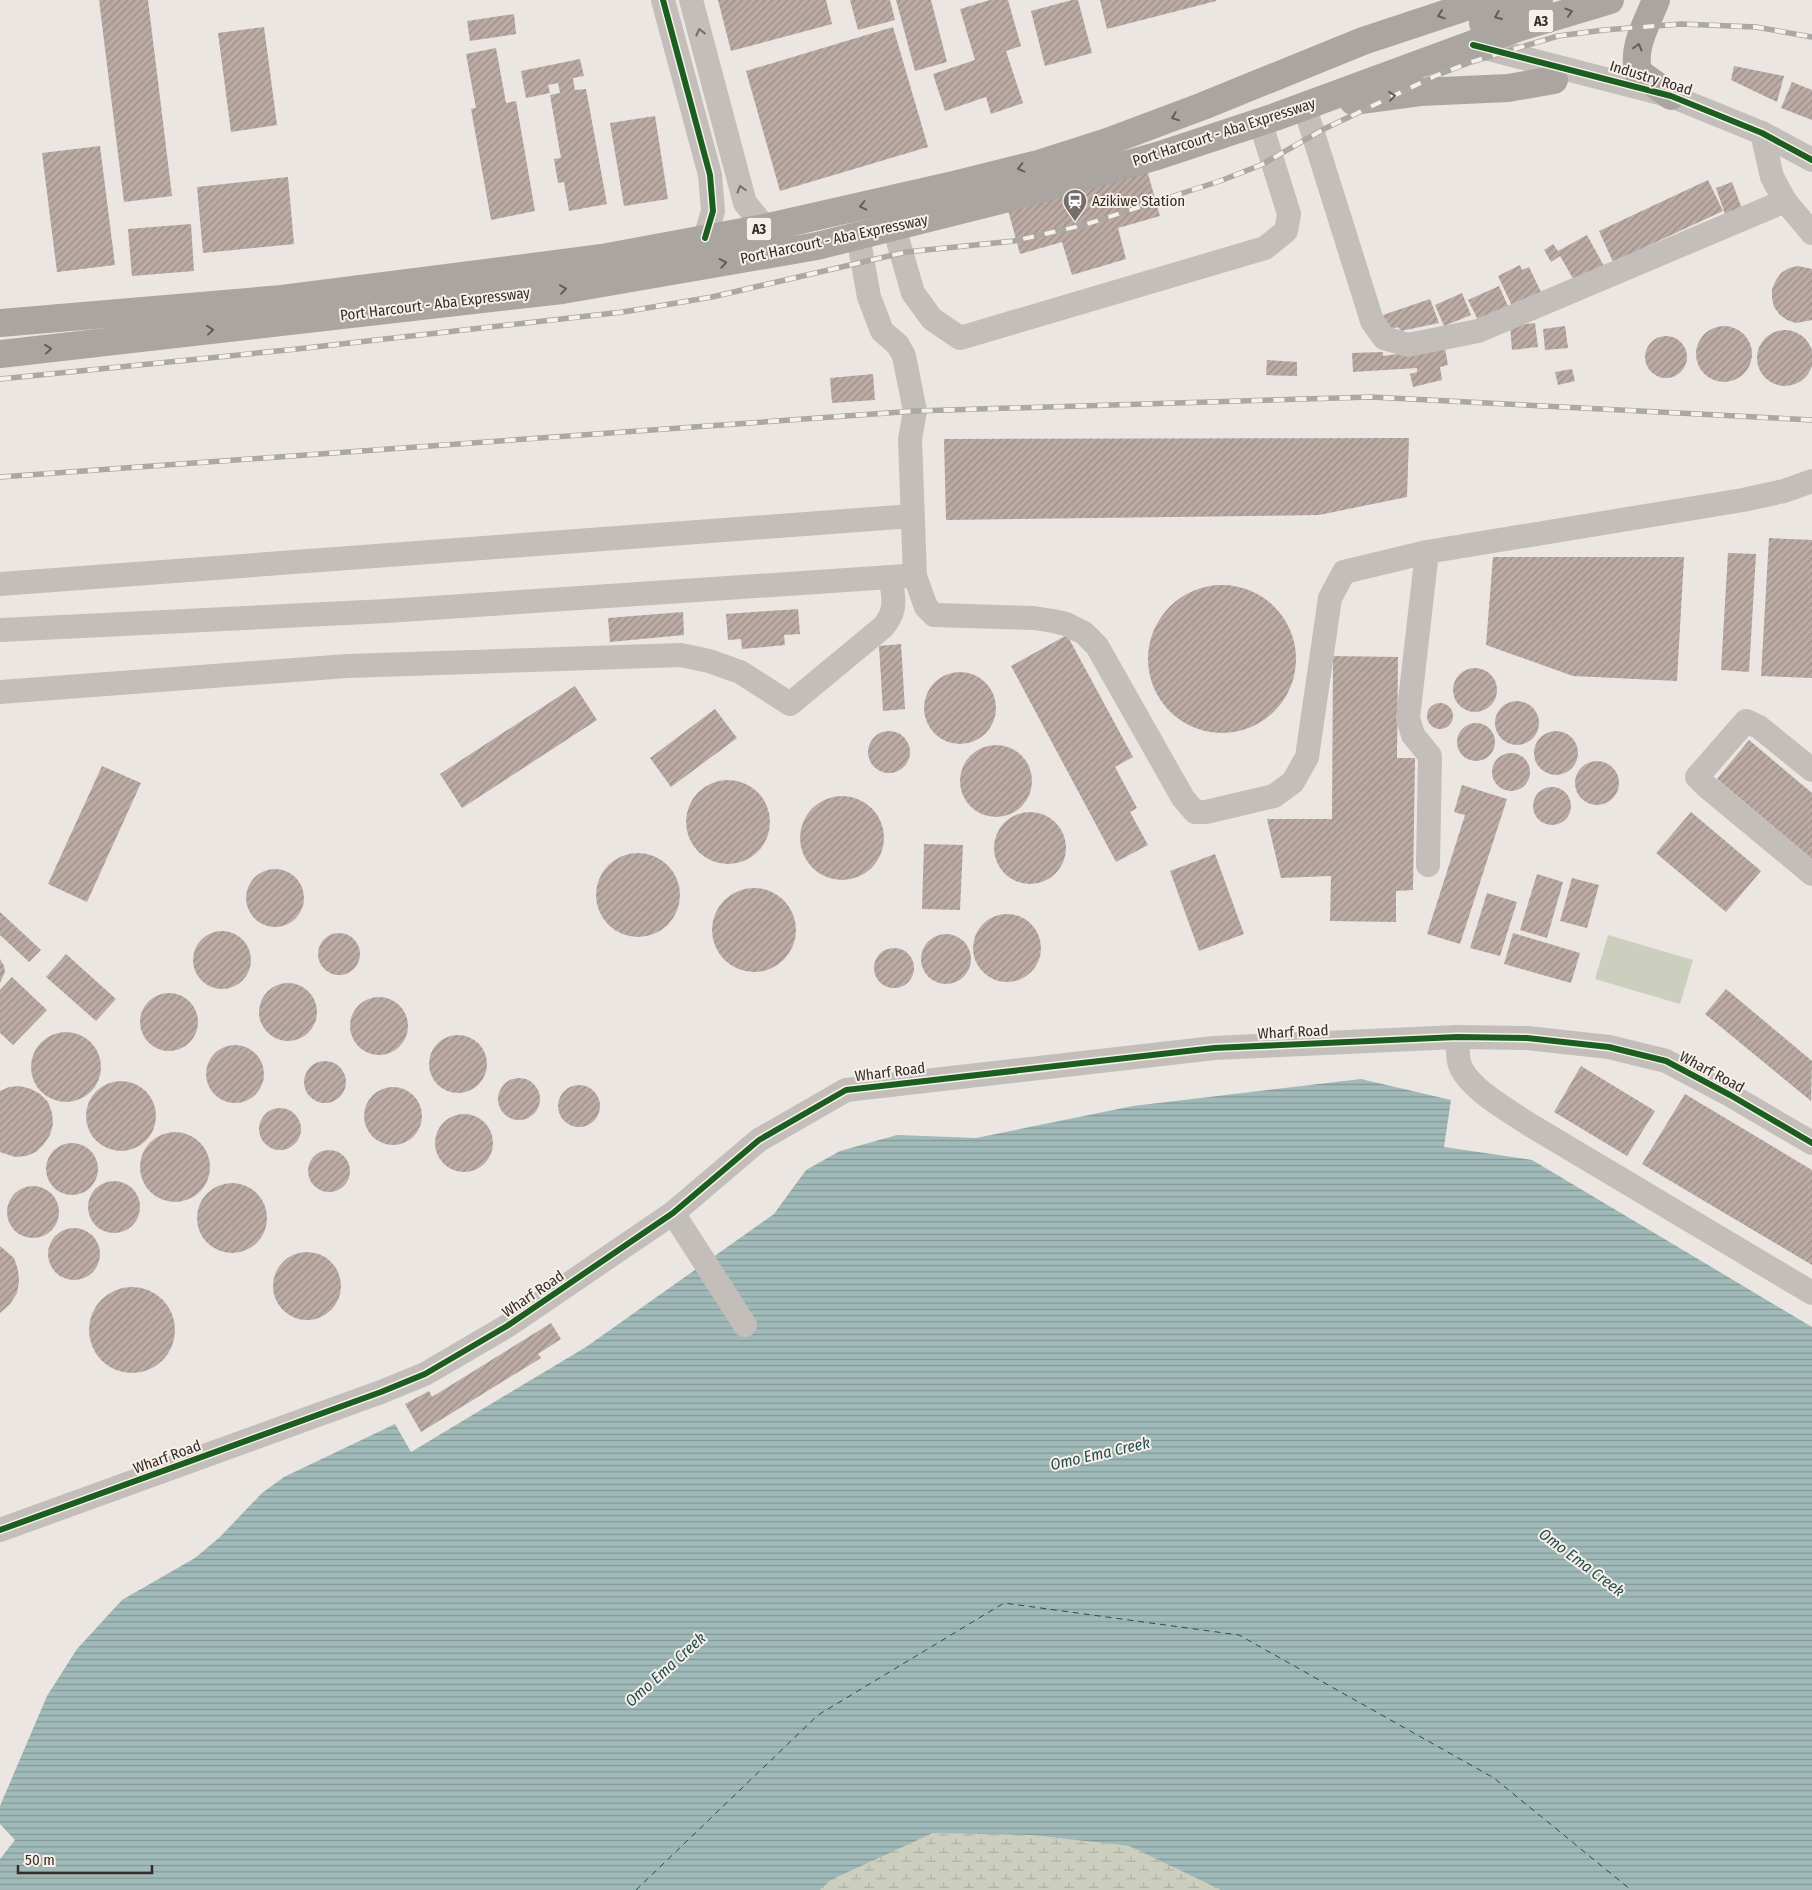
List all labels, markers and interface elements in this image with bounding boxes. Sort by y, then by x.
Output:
one-way arrow [1564,8,1573,18]
one-way arrow [1437,9,1445,19]
one-way arrow [1494,9,1503,20]
road number: A3 [1528,10,1554,32]
one-way arrow [695,28,705,36]
one-way arrow [1632,43,1643,52]
street label: Industry Road [1607,57,1695,99]
one-way arrow [1388,91,1396,102]
street label: Port Harcourt - Aba Expressway [1130,94,1318,170]
one-way arrow [1171,111,1179,121]
one-way arrow [1016,162,1025,173]
one-way arrow [736,185,746,194]
station icon: Azikiwe Station [1062,188,1088,222]
place label: Azikiwe Station [1092,192,1185,210]
one-way arrow [858,200,867,211]
street label: Port Harcourt - Aba Expressway [739,210,930,268]
road number: A3 [746,218,772,240]
one-way arrow [718,258,727,269]
street label: Port Harcourt - Aba Expressway [339,283,531,325]
one-way arrow [558,285,567,295]
one-way arrow [206,325,214,336]
one-way arrow [45,344,53,355]
street label: Wharf Road [1257,1021,1329,1043]
street label: Wharf Road [1676,1047,1748,1097]
street label: Wharf Road [854,1059,926,1085]
street label: Wharf Road [499,1267,567,1321]
water label: Omo Ema Creek [1048,1433,1152,1474]
street label: Wharf Road [131,1436,203,1478]
water label: Omo Ema Creek [1535,1524,1628,1601]
water label: Omo Ema Creek [621,1628,710,1711]
scale bar [18,1842,151,1874]
text: 50 m [25,1851,55,1869]

